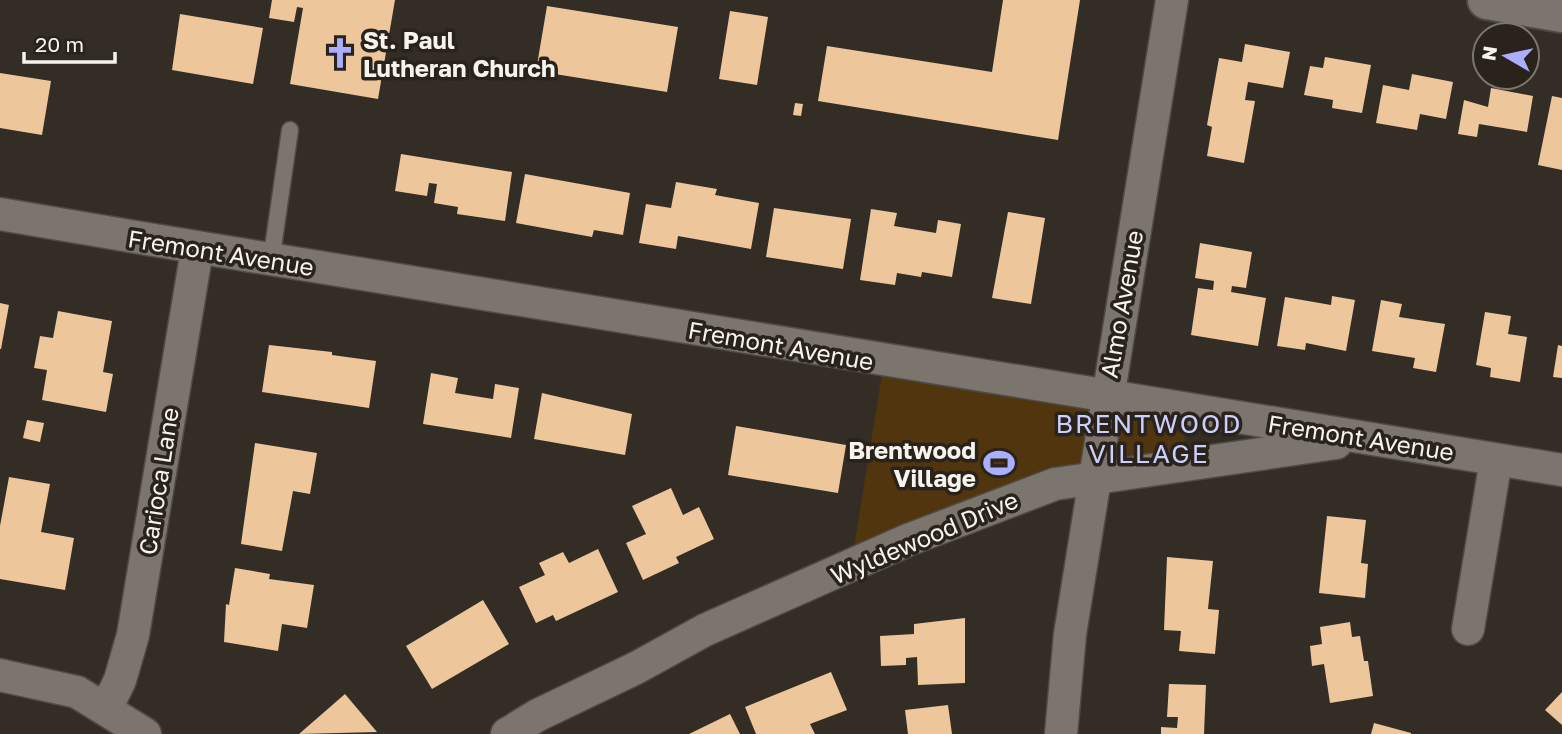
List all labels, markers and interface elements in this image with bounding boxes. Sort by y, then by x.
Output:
scale bar [24,21,116,65]
north arrow [1471,21,1541,91]
place label: St. Paul Lutheran Church [363,25,556,82]
text: 20 m [35,31,84,57]
church icon: St. Paul Lutheran Church [323,36,357,70]
text: N [1476,44,1501,62]
street label: Fremont Avenue [126,223,316,281]
street label: Almo Avenue [1094,228,1148,380]
street label: Fremont Avenue [686,314,876,376]
street label: Carioca Lane [132,405,184,557]
district label: BRENTWOOD VILLAGE [1055,408,1243,469]
street label: Fremont Avenue [1266,408,1456,466]
place label: Brentwood Village [848,435,976,492]
sports icon: Brentwood Village [982,446,1016,480]
street label: Wyldewood Drive [826,484,1022,590]

